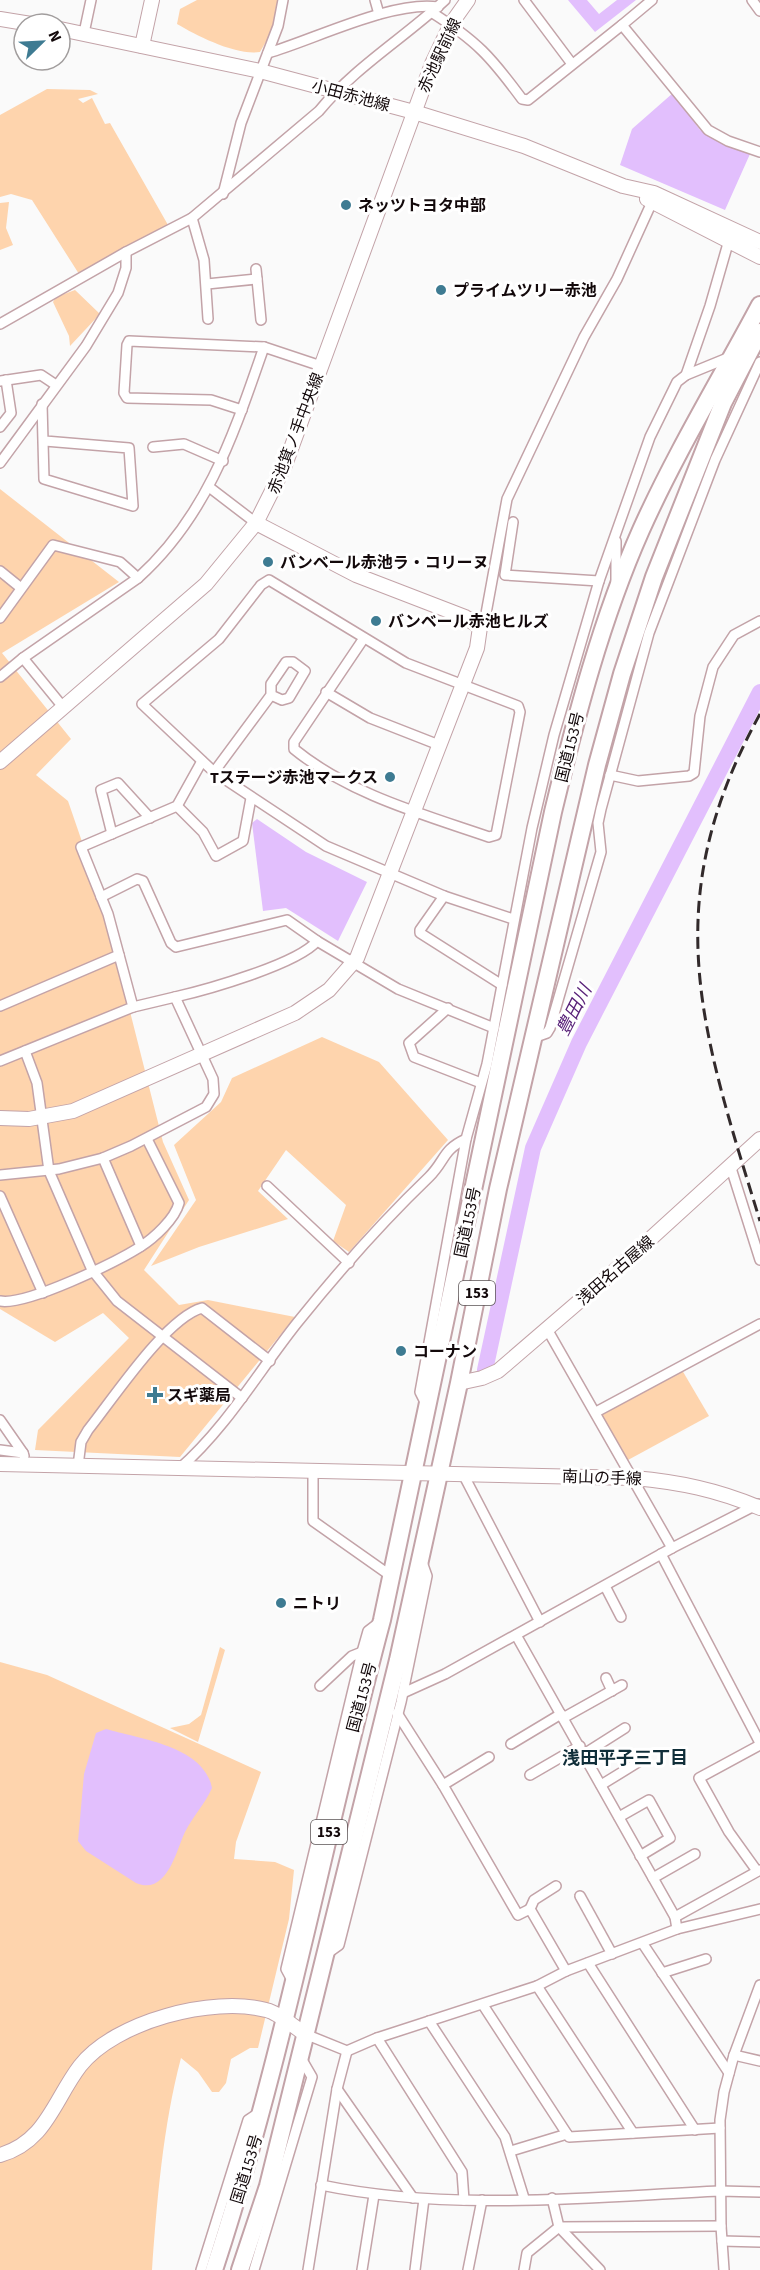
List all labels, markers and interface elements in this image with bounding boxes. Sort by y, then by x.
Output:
north arrow [12,12,72,72]
street label: 赤池駅前線 [413,15,467,96]
text: N [43,27,67,46]
street label: 小田赤池線 [309,75,392,117]
place label: ネッツトヨタ中部 [358,195,486,217]
marker: ネッツトヨタ中部 [339,198,353,212]
place label: プライムツリー赤池 [453,280,597,302]
marker: プライムツリー赤池 [434,283,448,297]
street label: 赤池箕ノ手中央線 [263,370,329,497]
place label: バンベール赤池ラ・コリーヌ [280,552,489,574]
marker: バンベール赤池ラ・コリーヌ [261,555,275,569]
place label: バンベール赤池ヒルズ [388,611,549,633]
marker: バンベール赤池ヒルズ [369,614,383,628]
street label: 国道153号 [551,710,589,785]
place label: Tステージ赤池マークス [210,767,378,789]
marker: Tステージ赤池マークス [383,770,397,784]
water label: 豊田川 [551,979,599,1040]
street label: 国道153号 [450,1185,486,1260]
street label: 浅田名古屋線 [572,1231,659,1311]
road number: 153 [459,1281,495,1305]
place label: コーナン [413,1341,477,1363]
marker: コーナン [394,1344,408,1358]
place label: スギ薬局 [167,1385,231,1407]
marker: スギ薬局 [148,1388,162,1402]
street label: 南山の手線 [562,1466,642,1490]
place label: ニトリ [293,1593,341,1615]
marker: ニトリ [274,1596,288,1610]
street label: 国道153号 [342,1660,382,1735]
district label: 浅田平子三丁目 [562,1746,688,1771]
road number: 153 [311,1820,347,1844]
street label: 国道153号 [226,2132,268,2207]

